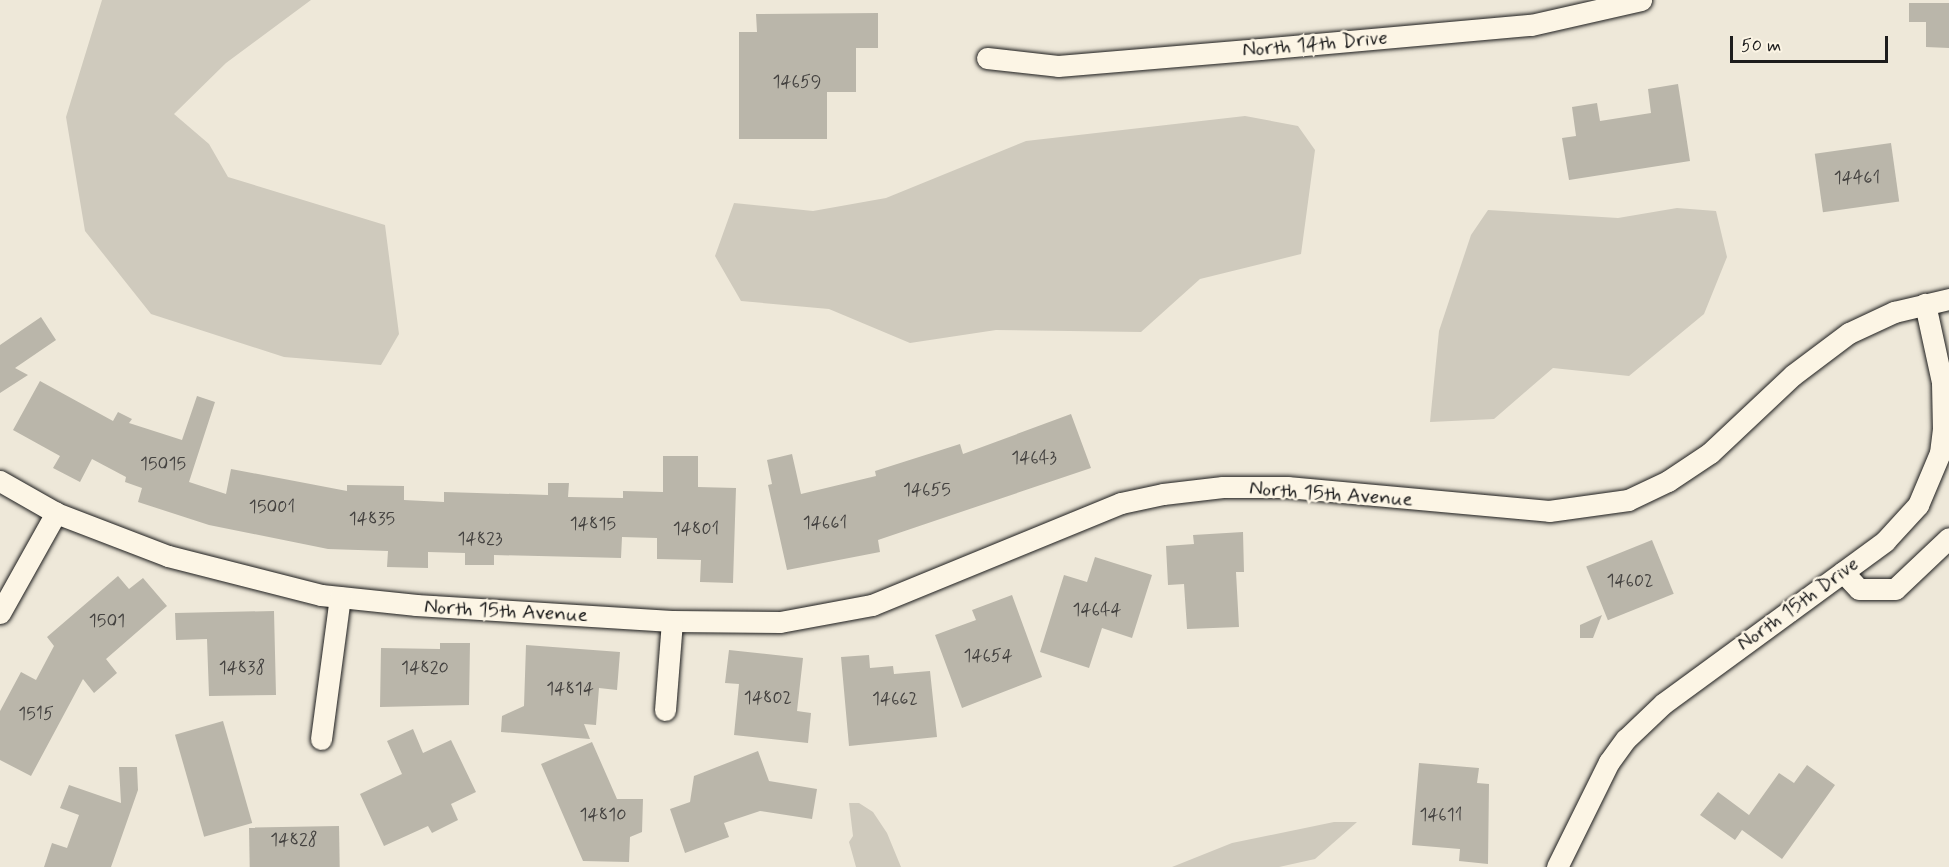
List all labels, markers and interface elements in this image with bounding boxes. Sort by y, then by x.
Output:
scale bar [1733,24,1890,62]
street label: North 14th Drive [1241,25,1389,63]
text: 50 m [1741,34,1781,58]
house number: 14659 [773,71,821,93]
house number: 14461 [1834,167,1880,189]
house number: 14643 [1011,447,1057,469]
house number: 15015 [140,453,186,475]
street label: North 15th Avenue [1248,476,1414,512]
house number: 14655 [903,479,951,501]
house number: 15001 [249,496,295,518]
house number: 14835 [349,508,395,530]
house number: 14661 [803,512,847,534]
house number: 14815 [570,513,616,535]
house number: 14801 [673,518,719,540]
house number: 14823 [457,528,503,550]
street label: North 15th Drive [1732,551,1864,657]
house number: 14602 [1606,570,1654,592]
street label: North 15th Avenue [423,594,589,628]
house number: 14644 [1073,599,1121,621]
house number: 1501 [89,610,125,632]
house number: 14654 [963,645,1013,667]
house number: 14838 [219,657,265,679]
house number: 14820 [401,657,449,679]
house number: 14814 [546,678,594,700]
house number: 14802 [744,687,792,709]
house number: 14662 [872,688,918,710]
house number: 1515 [18,703,54,725]
house number: 14810 [579,804,627,826]
house number: 14611 [1419,804,1463,826]
house number: 14828 [270,829,318,851]

